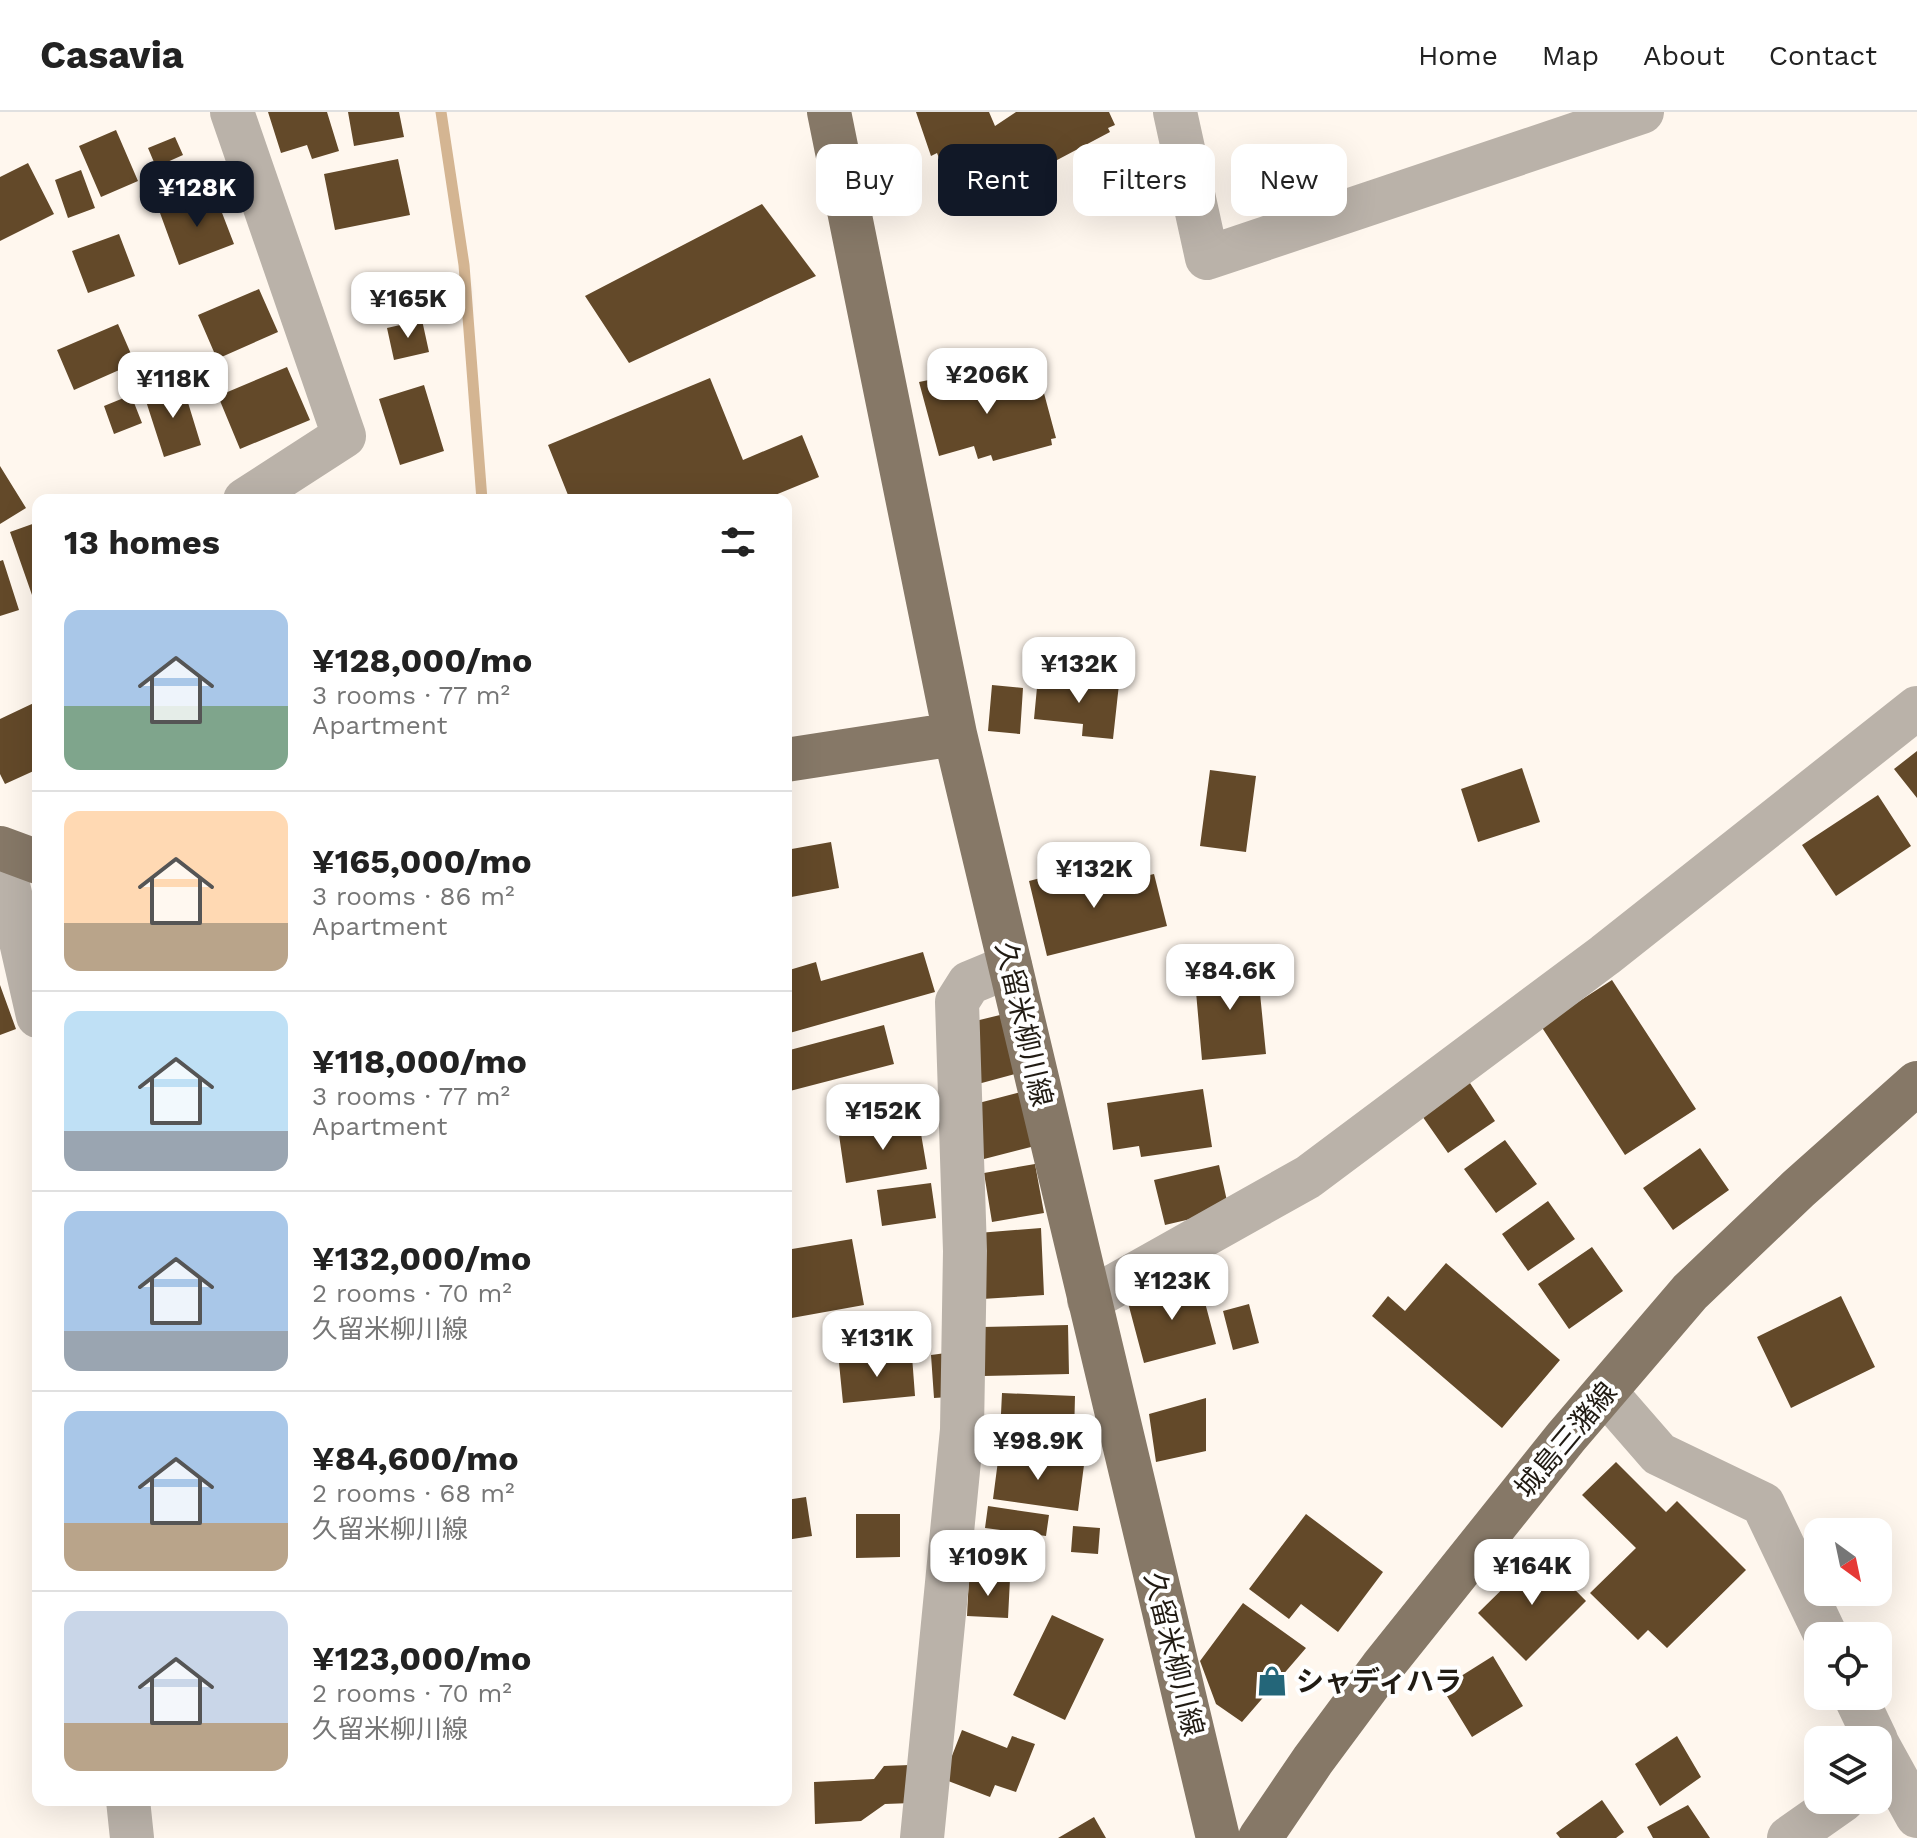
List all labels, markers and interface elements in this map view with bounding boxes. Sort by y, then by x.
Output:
text: Casavia [40,33,184,77]
text: Home [1418,39,1498,72]
text: Map [1542,39,1599,72]
text: About [1643,39,1725,72]
text: Contact [1769,39,1877,72]
chip: Buy [816,144,922,216]
chip: Rent [938,144,1057,216]
chip: Filters [1073,144,1215,216]
chip: New [1231,144,1347,216]
pin: ¥128K [141,161,253,229]
text: ¥128K [158,172,236,202]
pin: ¥165K [352,272,464,340]
text: ¥165K [369,283,447,313]
pin: ¥206K [931,348,1043,416]
pin: ¥118K [117,352,229,420]
text: ¥206K [945,359,1029,389]
text: ¥118K [136,363,210,393]
icon: filters [716,520,760,564]
text: 13 homes [64,522,220,562]
pin: ¥132K [1023,637,1135,705]
text: ¥128,000/mo [312,640,532,680]
icon: home [128,642,224,738]
text: ¥132K [1040,648,1118,678]
text: 3 rooms · 77 m² [312,680,510,710]
text: Apartment [312,710,448,740]
text: ¥165,000/mo [312,841,532,881]
pin: ¥132K [1038,842,1150,910]
icon: home [128,843,224,939]
text: ¥132K [1055,853,1133,883]
text: 3 rooms · 86 m² [312,881,514,911]
text: Apartment [312,911,448,941]
street label: 久留米柳川線 [989,938,1059,1110]
pin: ¥84.6K [1165,944,1295,1012]
text: ¥84.6K [1184,955,1276,985]
text: ¥118,000/mo [312,1041,527,1081]
icon: home [128,1043,224,1139]
text: 3 rooms · 77 m² [312,1081,510,1111]
pin: ¥152K [827,1084,939,1152]
text: ¥152K [844,1095,922,1125]
text: Apartment [312,1111,448,1141]
text: ¥132,000/mo [312,1238,531,1278]
icon: home [128,1243,224,1339]
pin: ¥123K [1116,1254,1228,1322]
text: ¥123K [1133,1265,1211,1295]
text: 2 rooms · 70 m² [312,1278,512,1308]
pin: ¥131K [821,1311,933,1379]
text: 久留米柳川線 [312,1314,468,1344]
text: ¥131K [840,1322,914,1352]
street label: 城島三潴線 [1508,1376,1624,1504]
pin: ¥98.9K [973,1414,1103,1482]
text: ¥98.9K [992,1425,1084,1455]
text: ¥84,600/mo [312,1438,519,1478]
icon: home [128,1443,224,1539]
text: 2 rooms · 68 m² [312,1478,514,1508]
text: 久留米柳川線 [312,1514,468,1544]
north arrow [1804,1518,1892,1606]
map controls [1804,1518,1892,1814]
pin: ¥109K [932,1530,1044,1598]
pin: ¥164K [1476,1539,1588,1607]
text: ¥109K [948,1541,1028,1571]
text: ¥164K [1492,1550,1572,1580]
street label: 久留米柳川線 [1138,1568,1210,1740]
button: locate [1804,1622,1892,1710]
text: ¥123,000/mo [312,1638,531,1678]
icon: home [128,1643,224,1739]
shop icon: シャディハラ [1255,1664,1289,1698]
place label: シャディハラ [1296,1665,1462,1698]
text: 2 rooms · 70 m² [312,1678,512,1708]
text: 久留米柳川線 [312,1714,468,1744]
button: layers [1804,1726,1892,1814]

